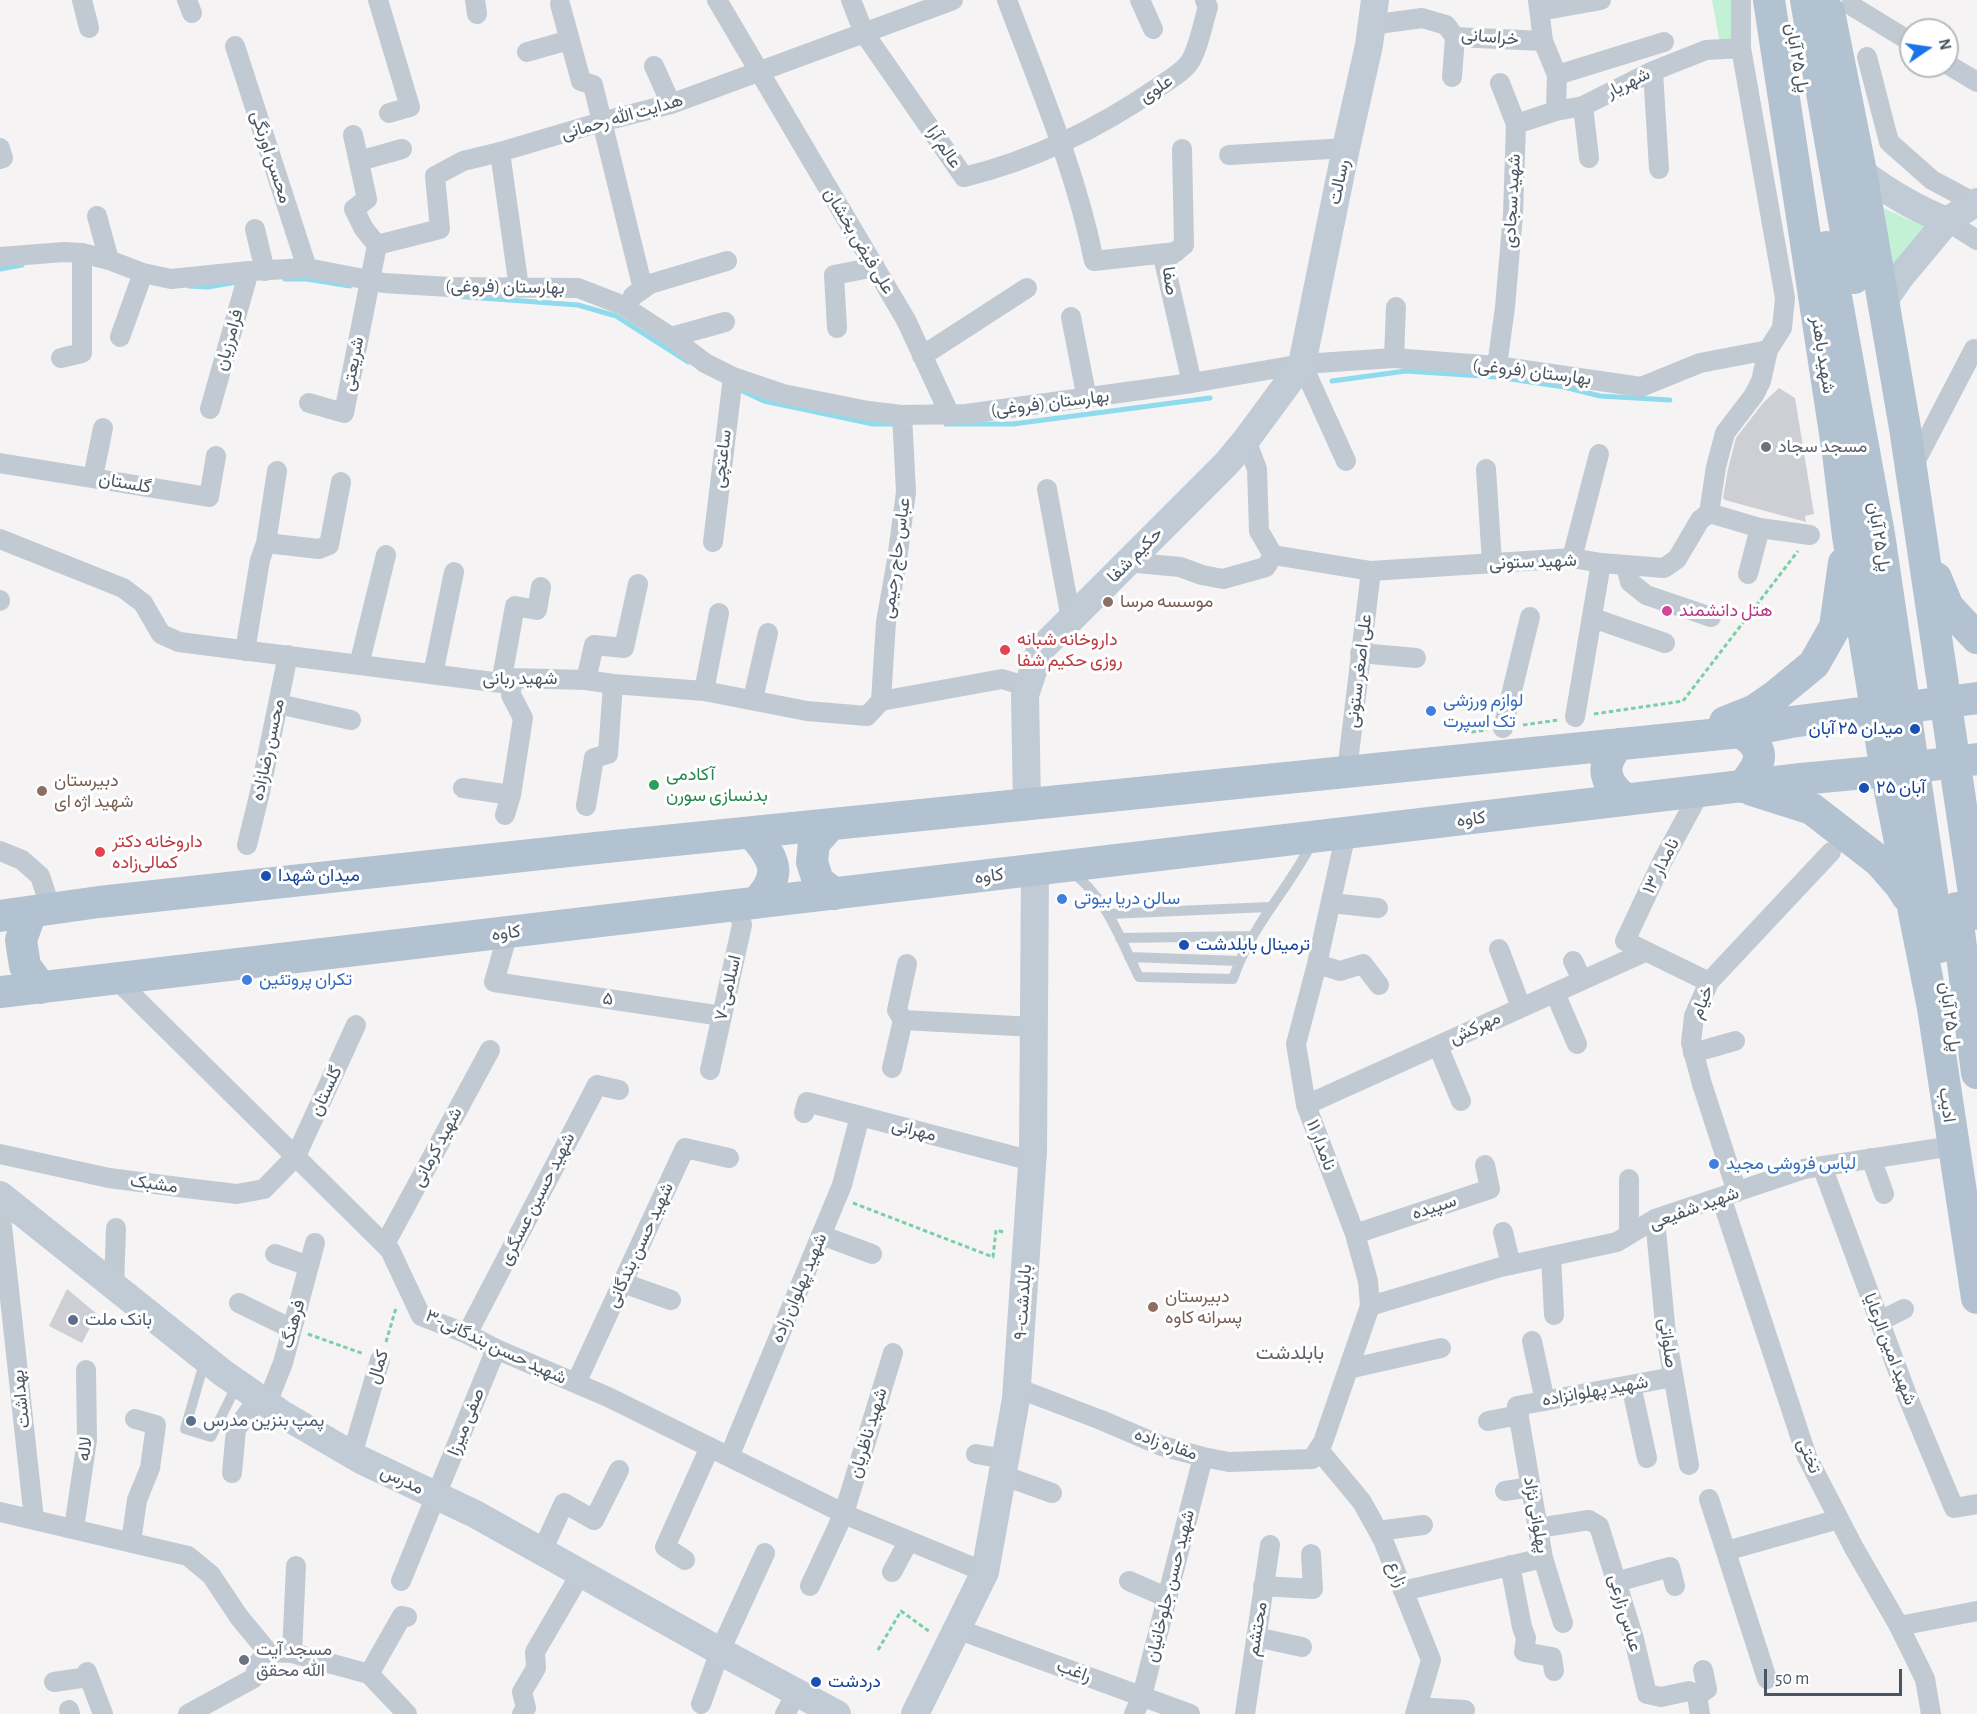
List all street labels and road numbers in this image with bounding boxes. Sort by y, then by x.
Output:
street label: پل ۲۵ آبان [1780,21,1814,95]
street label: خراسانی [1460,24,1520,50]
street label: شهریار [1602,63,1654,103]
street label: علوی [1135,70,1177,108]
street label: هدایت الله رحمانی [559,89,685,145]
street label: محسن اورنگی [246,108,296,206]
street label: عالم آرا [922,122,966,172]
street label: شهید سجادی [1499,153,1525,249]
street label: رسالت [1324,157,1354,207]
street label: علی فیض بخشان [819,184,899,298]
street label: صفا [1157,265,1183,297]
street label: بهارستان (فروغی) [445,275,565,299]
street label: فرامرزیان [210,307,248,373]
street label: شهید باهنر [1806,315,1840,395]
street label: شریعتی [337,335,369,393]
street label: بهارستان (فروغی) [1471,354,1593,390]
street label: بهارستان (فروغی) [989,385,1111,421]
street label: ساعتچی [708,429,736,489]
street label: گلستان [97,468,153,498]
street label: عباس حاج رحیمی [877,496,915,620]
street label: پل ۲۵ آبان [1863,500,1895,574]
street label: حکیم شفا [1103,523,1167,587]
street label: شهید ستونی [1489,550,1577,574]
street label: علی اصغر ستونی [1341,613,1377,729]
street label: شهید ربانی [483,668,557,690]
street label: محسن رضازاده [247,697,289,803]
street label: کاوه [1455,807,1487,831]
street label: ۱۳ نامدار [1638,835,1684,897]
street label: کاوه [973,864,1005,888]
street label: کاوه [490,921,522,945]
street label: ۷-اسلامی [710,953,746,1023]
street label: پل ۲۵ آبان [1934,981,1966,1053]
street label: خیام [1686,982,1718,1022]
street label: ۵ [601,988,615,1010]
street label: مهرکش [1446,1007,1504,1049]
street label: گلستان [305,1063,347,1119]
street label: ادیب [1934,1086,1960,1124]
street label: شهید کرمانی [407,1104,467,1190]
street label: مهرانی [889,1114,939,1146]
street label: ۱۱ نامدار [1301,1117,1341,1173]
street label: شهید حسین عسگری [494,1129,580,1269]
street label: مشبک [129,1170,179,1198]
street label: شهید حسن بندگانی [602,1179,678,1311]
street label: شهید شفیعی [1646,1182,1742,1234]
street label: سپیده [1409,1190,1459,1224]
street label: شهید پهلوان زاده [766,1230,832,1346]
street label: ۹-بابلدشت [1010,1263,1036,1341]
street label: شهید امین الرعایا [1859,1290,1921,1408]
street label: فرهنگ [276,1297,310,1351]
street label: ۳-شهید حسن بندگانی [422,1305,570,1389]
street label: صلواتی [1654,1317,1682,1369]
street label: کمال [363,1347,393,1387]
street label: بهداشت [7,1369,35,1429]
street label: شهید پهلوانزاده [1540,1371,1650,1411]
street label: صفی میرزا [443,1385,489,1459]
street label: شهید ناظریان [844,1385,892,1481]
street label: مقاره زاده [1132,1423,1200,1465]
street label: تختی [1792,1435,1826,1477]
street label: لاله [73,1436,97,1462]
street label: مدرس [377,1461,427,1499]
street label: پهلوانی نژاد [1519,1475,1553,1555]
street label: شهید حسن جلوخانیان [1141,1507,1199,1665]
street label: زارع [1382,1558,1412,1590]
street label: عباس زارعی [1604,1572,1646,1654]
street label: محتشم [1242,1600,1272,1658]
street label: راغب [1054,1655,1094,1687]

